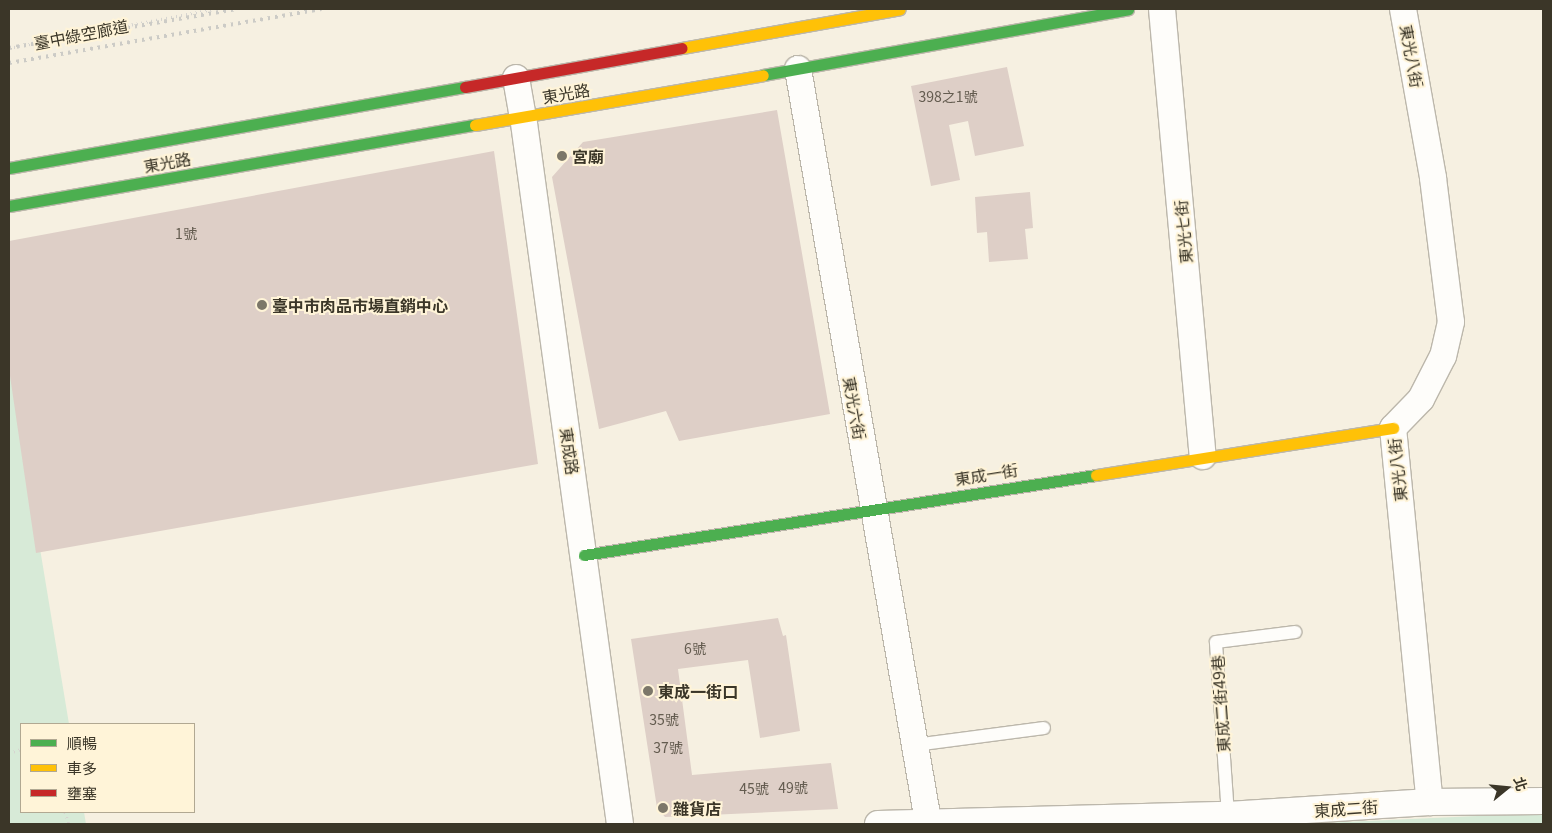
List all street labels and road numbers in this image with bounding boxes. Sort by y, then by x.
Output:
street label: 臺中綠空廊道 [32,15,130,53]
street label: 東光八街 [1397,23,1427,89]
street label: 東光路 [541,79,591,107]
street label: 東光路 [142,148,192,176]
street label: 東光七街 [1171,199,1195,265]
street label: 東光六街 [840,375,870,441]
street label: 東成路 [557,426,583,476]
street label: 東光八街 [1384,437,1410,503]
street label: 東成一街 [953,460,1019,488]
street label: 東成二街49巷 [1207,655,1233,753]
street label: 東成二街 [1313,796,1379,820]

